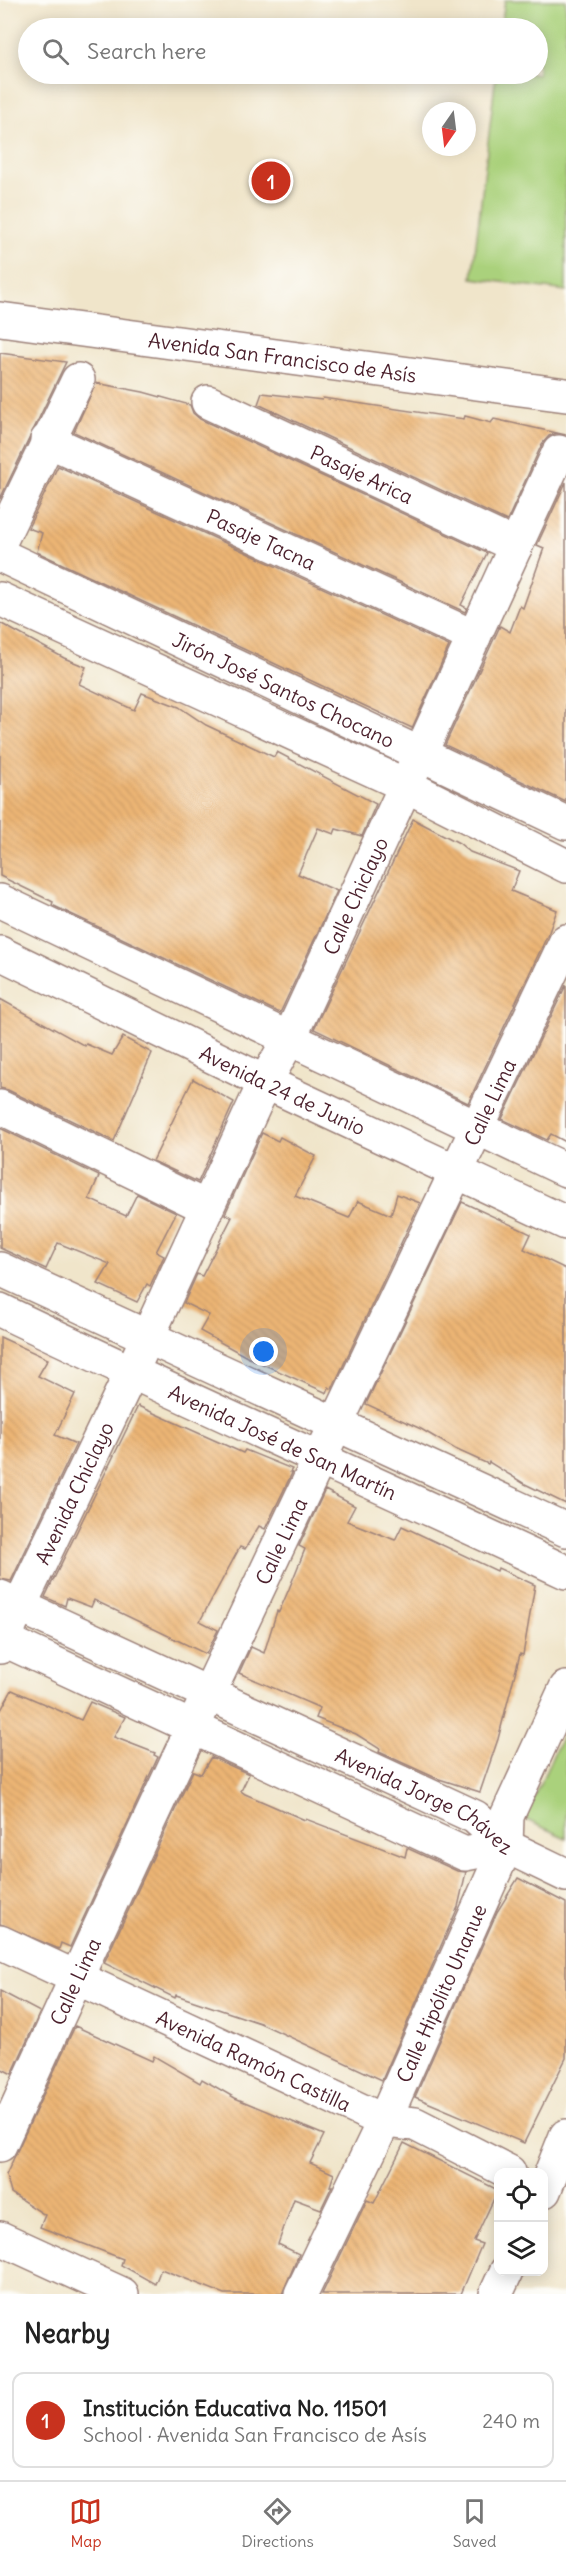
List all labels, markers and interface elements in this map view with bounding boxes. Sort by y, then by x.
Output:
search box [18,18,548,84]
icon: search [39,35,72,68]
text: Search here [87,37,206,65]
north arrow [422,102,476,156]
pin: 1 [252,158,290,204]
street label: Avenida San Francisco de Asís [147,327,418,387]
street label: Pasaje Arica [307,439,417,509]
street label: Pasaje Tacna [203,503,320,575]
street label: Jirón José Santos Chocano [169,626,399,753]
street label: Calle Chiclayo [317,833,393,959]
street label: Avenida 24 de Junio [196,1040,370,1140]
street label: Calle Lima [458,1055,521,1149]
your location [249,1337,278,1366]
street label: Avenida José de San Martín [165,1379,401,1505]
street label: Avenida Chiclayo [29,1417,118,1568]
street label: Calle Lima [249,1493,312,1589]
street label: Avenida Jorge Chávez [332,1742,516,1859]
street label: Calle Hipólito Unanue [390,1900,491,2086]
street label: Calle Lima [44,1934,106,2029]
street label: Avenida Ramón Castilla [153,2004,355,2116]
map controls [494,2168,548,2276]
button: locate [494,2168,548,2222]
button: layers [494,2222,548,2276]
text: Nearby [24,2317,110,2350]
text: Institución Educativa No. 11501 [83,2394,387,2422]
text: 1 [42,2408,49,2433]
text: 240 m [482,2408,540,2433]
text: School · Avenida San Francisco de Asís [83,2422,427,2447]
tab: Map [69,2495,102,2551]
tab: Directions [241,2495,314,2551]
tab: Saved [453,2495,497,2551]

